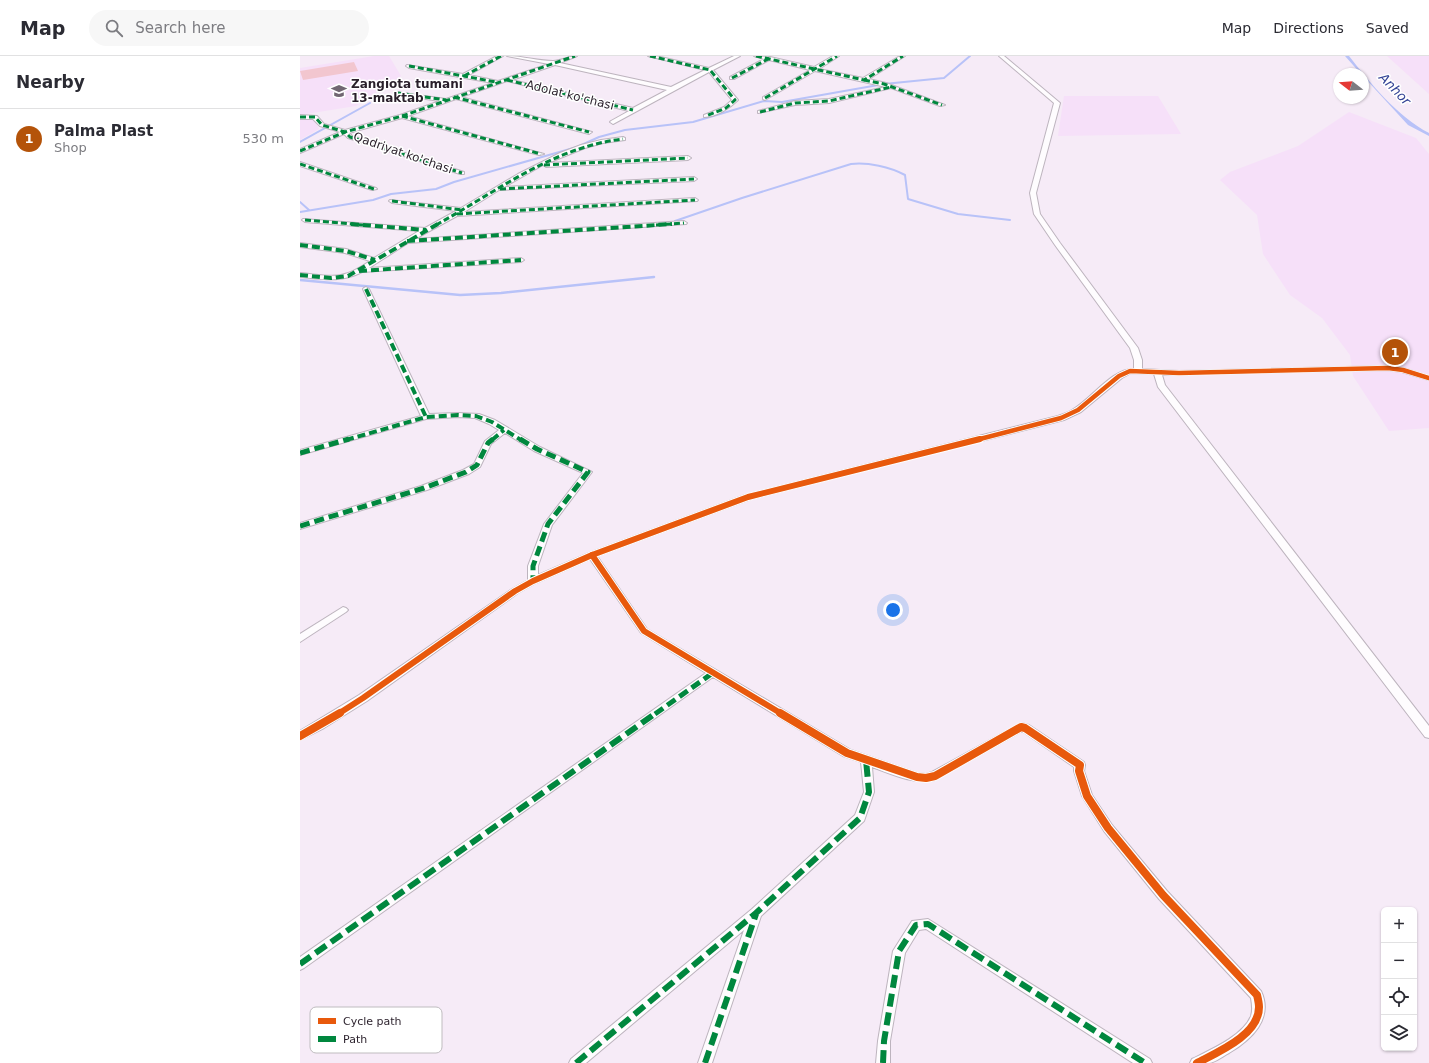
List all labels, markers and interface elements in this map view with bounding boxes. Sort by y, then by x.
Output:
search box [89,10,369,46]
text: Map [20,17,65,39]
icon: search [103,17,125,39]
text: Search here [135,19,225,37]
text: Map [1222,20,1251,36]
text: Directions [1273,20,1344,36]
text: Saved [1366,20,1409,36]
north arrow [1333,68,1369,104]
water label: Anhor [1375,69,1415,109]
text: Nearby [16,72,85,92]
place label: Zangiota tumani 13-maktab [351,77,463,105]
street label: Adolat ko'chasi [524,77,616,113]
school or university icon: Zangiota tumani 13-maktab [330,82,348,100]
text: Palma Plast [54,122,153,140]
street label: Qadriyat ko'chasi [352,129,454,177]
text: 1 [24,131,34,146]
text: 530 m [242,131,284,146]
text: Shop [54,140,87,155]
pin: 1 [1382,337,1408,367]
your location [883,600,903,620]
map controls [1381,907,1417,1051]
button: + [1381,907,1417,943]
button: − [1381,943,1417,979]
button: locate [1381,979,1417,1015]
legend [310,1007,442,1053]
text: Cycle path [343,1015,402,1028]
button: layers [1381,1015,1417,1051]
text: Path [343,1033,367,1046]

